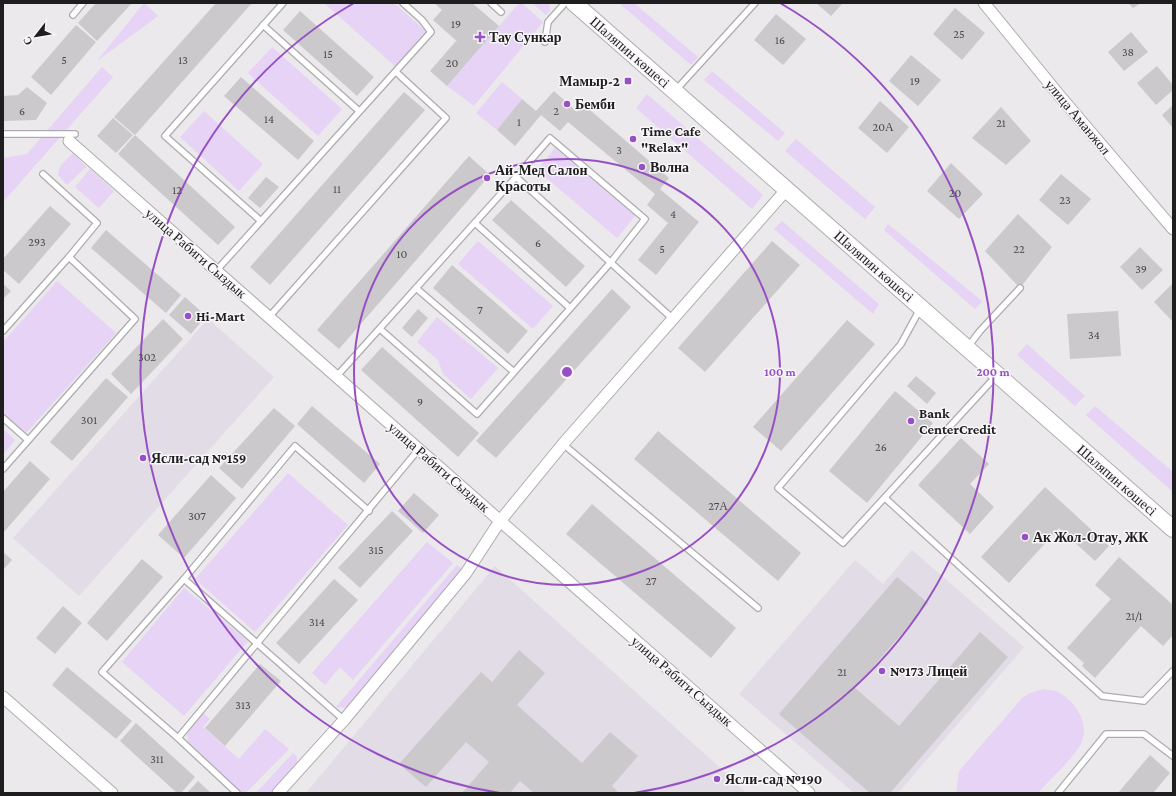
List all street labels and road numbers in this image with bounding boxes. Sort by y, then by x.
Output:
street label: Шаляпин көшесі [587,13,673,91]
street label: улица Аманжол [1042,76,1114,158]
street label: улица Рабиги Сыздык [142,205,250,301]
street label: Шаляпин көшесі [831,227,917,305]
street label: улица Рабиги Сыздык [385,419,493,515]
street label: Шаляпин көшесі [1074,441,1160,519]
street label: улица Рабиги Сыздык [628,633,736,729]

